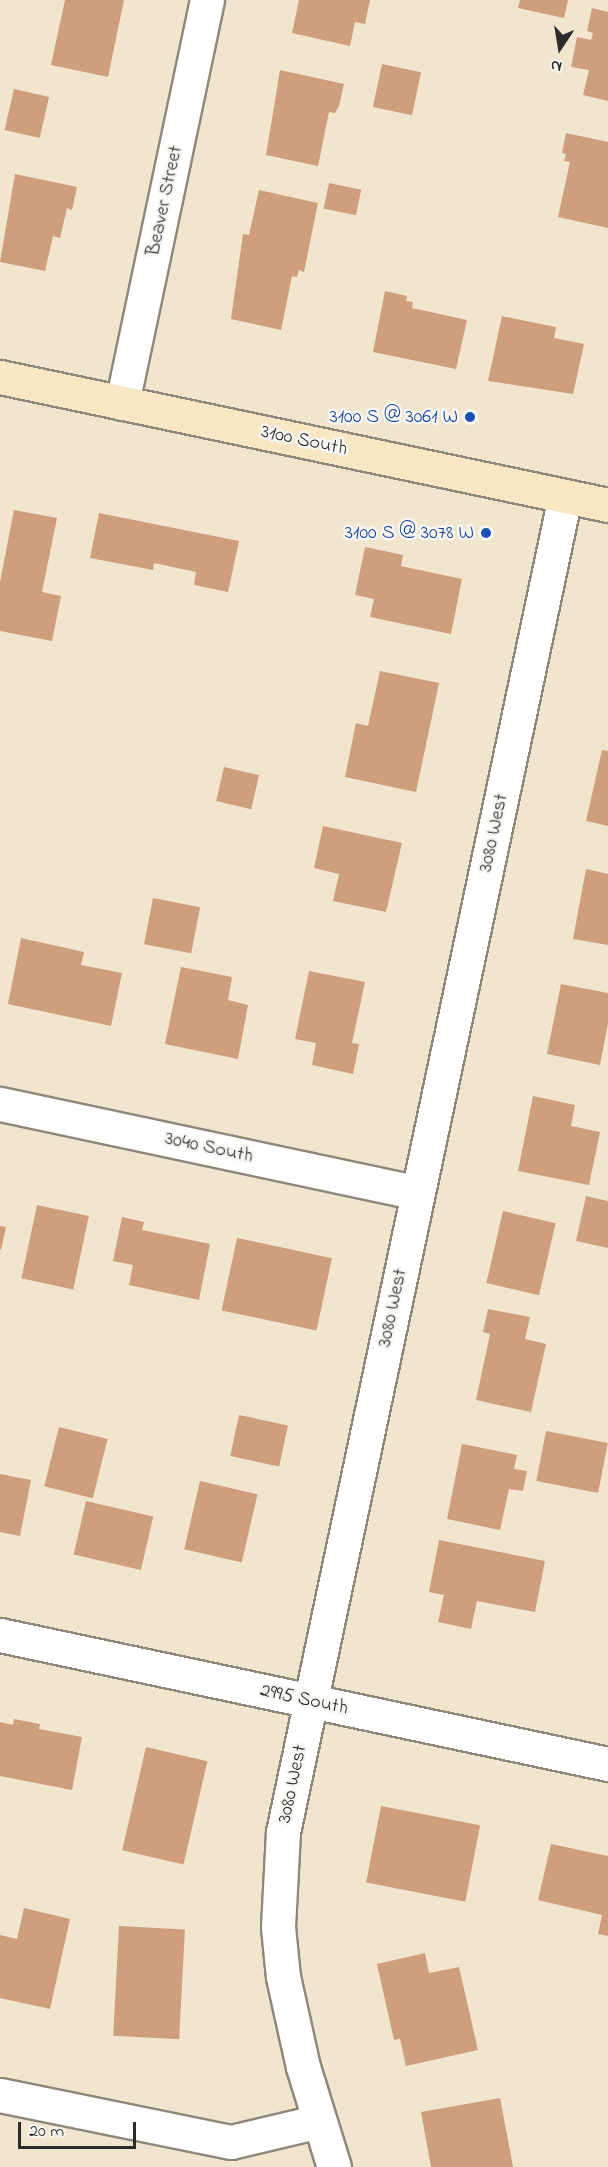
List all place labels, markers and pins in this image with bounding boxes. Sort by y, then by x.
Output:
place label: 3100 S @ 3061 W [329,405,458,429]
marker: 3100 S @ 3061 W [463,410,477,424]
place label: 3100 S @ 3078 W [345,521,474,545]
marker: 3100 S @ 3078 W [479,526,493,540]

